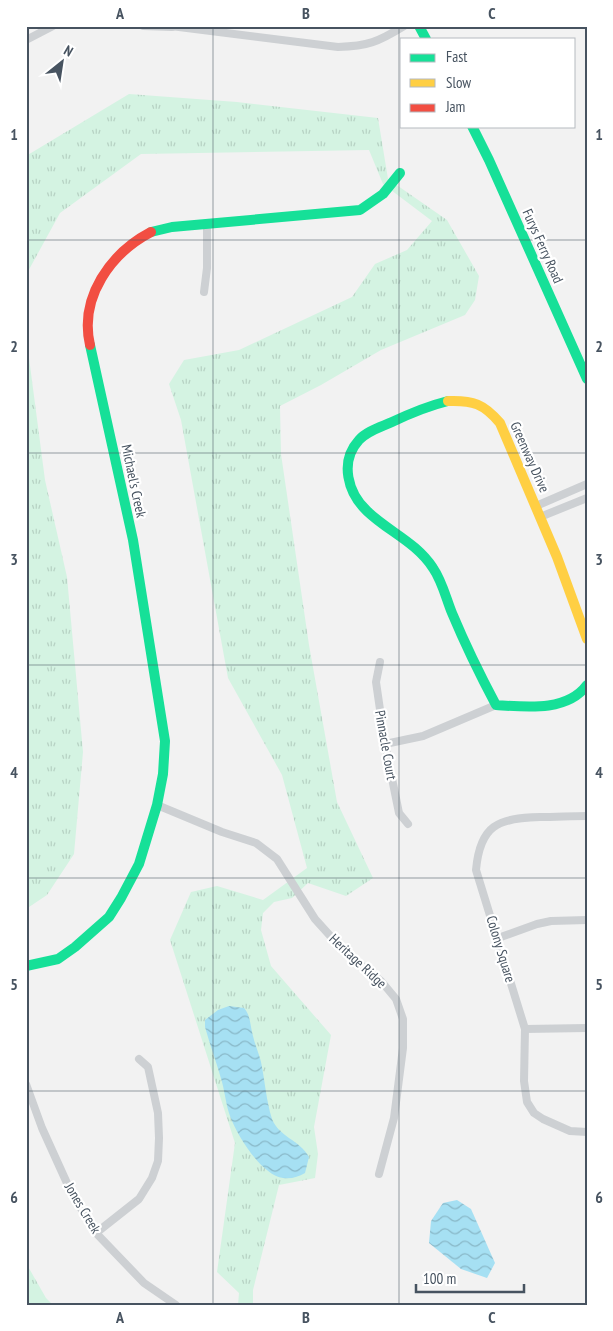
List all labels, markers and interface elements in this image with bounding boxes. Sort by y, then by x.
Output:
text: A [115,3,125,23]
text: B [302,3,310,23]
text: C [488,3,496,23]
north arrow [38,38,88,88]
legend [400,38,576,128]
text: N [61,41,76,60]
text: Fast [446,47,467,66]
text: Slow [446,73,471,92]
text: Jam [445,97,465,116]
text: 1 [10,124,18,144]
text: 1 [595,124,603,144]
street label: Furys Ferry Road [519,206,567,286]
text: 2 [10,336,18,356]
text: 2 [595,336,603,356]
street label: Greenway Drive [506,419,554,495]
street label: Michael's Creek [117,443,151,520]
text: 3 [10,549,18,569]
text: 3 [595,549,603,569]
street label: Pinnacle Court [371,709,401,781]
text: 4 [10,762,18,782]
text: 4 [595,762,603,782]
street label: Colony Square [482,914,520,985]
street label: Heritage Ridge [326,930,391,992]
text: 5 [10,974,18,994]
text: 5 [595,974,603,994]
street label: Jones Creek [60,1179,105,1237]
text: 6 [10,1187,18,1207]
text: 6 [595,1187,603,1207]
scale bar [416,1261,523,1293]
text: 100 m [423,1269,456,1288]
text: A [115,1307,125,1327]
text: B [302,1307,310,1327]
text: C [488,1307,496,1327]

